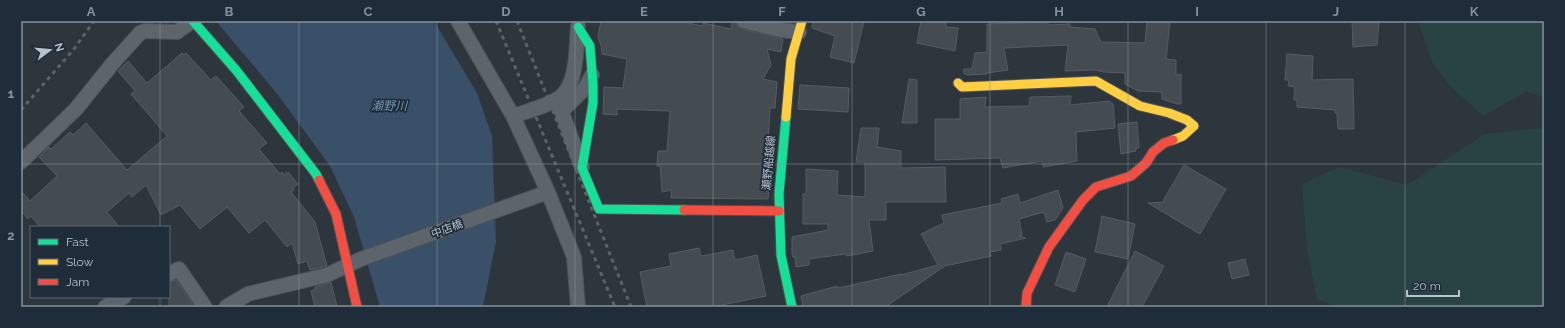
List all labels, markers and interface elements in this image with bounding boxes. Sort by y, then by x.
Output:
text: A [87,4,96,19]
text: B [225,4,234,19]
text: C [364,4,373,19]
text: D [501,4,511,19]
text: E [640,4,648,19]
text: F [778,4,786,19]
text: G [916,4,926,19]
text: H [1054,4,1064,19]
text: I [1195,4,1199,19]
text: J [1333,4,1339,19]
text: K [1470,4,1479,19]
north arrow [30,30,70,70]
text: N [52,42,67,53]
text: 1 [8,86,15,101]
water label: 瀬野川 [371,99,409,113]
street label: 瀬野船越線 [760,135,778,191]
street label: 中店橋 [429,217,465,241]
legend [30,226,170,298]
text: 2 [7,228,15,243]
text: Fast [66,235,89,249]
text: Slow [66,255,93,269]
scale bar [1407,272,1459,298]
text: Jam [66,275,89,289]
text: 20 m [1413,279,1441,293]

